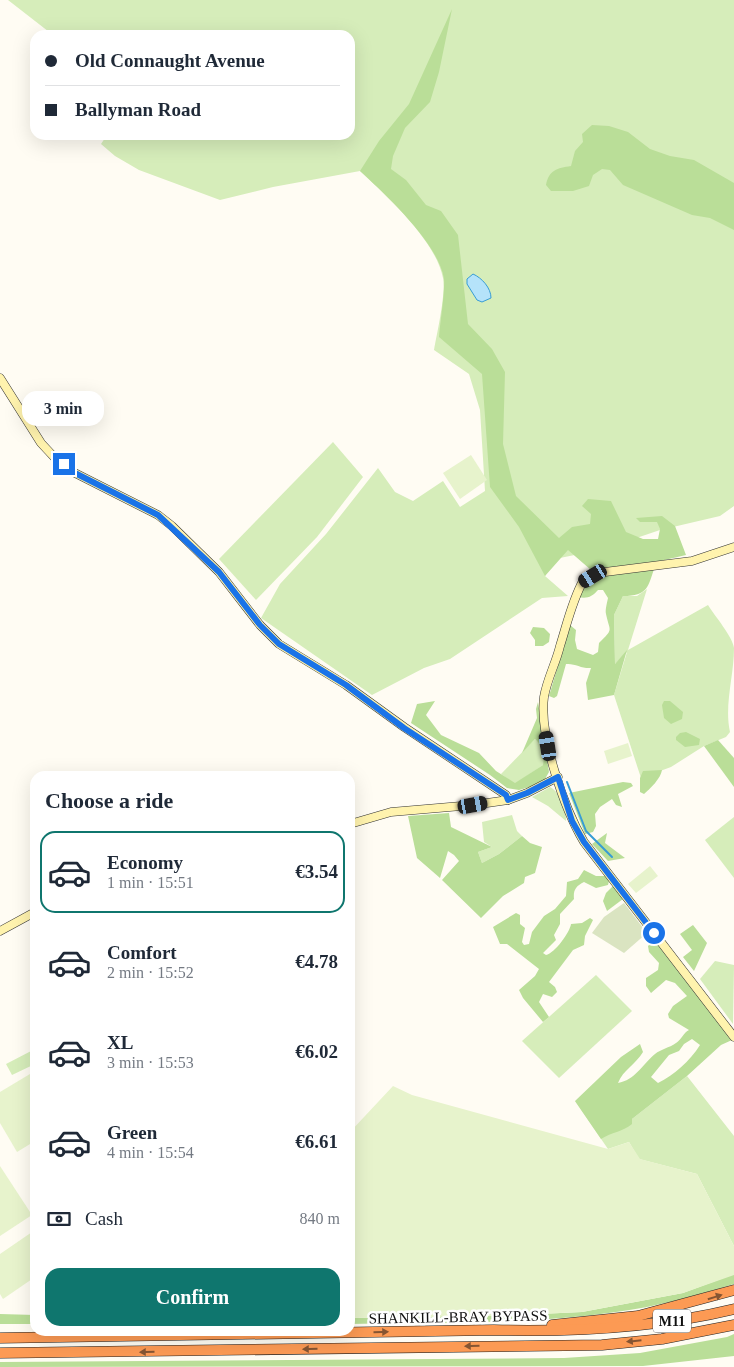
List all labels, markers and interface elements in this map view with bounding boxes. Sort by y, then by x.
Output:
text: Old Connaught Avenue [75,50,265,71]
text: Ballyman Road [75,99,201,120]
callout: 3 min [23,392,105,426]
text: 3 min [44,400,82,417]
route end [53,453,75,475]
car [576,562,609,590]
car [538,730,557,762]
text: Choose a ride [45,788,173,813]
car [456,795,489,815]
icon: car [47,850,92,895]
text: Economy [107,852,183,873]
text: €3.54 [295,861,338,882]
text: 1 min · 15:51 [107,874,194,891]
route start [643,922,665,944]
icon: car [47,940,92,985]
text: Comfort [107,942,177,963]
text: €4.78 [295,951,338,972]
text: 2 min · 15:52 [107,964,194,981]
icon: car [47,1030,92,1075]
text: XL [107,1032,133,1053]
text: €6.02 [295,1041,338,1062]
text: 3 min · 15:53 [107,1054,194,1071]
icon: car [47,1120,92,1165]
text: Green [107,1122,157,1143]
text: €6.61 [295,1131,338,1152]
text: 4 min · 15:54 [107,1144,194,1161]
icon: cash [45,1205,73,1233]
text: Cash [85,1208,123,1229]
text: 840 m [300,1210,340,1227]
button: Confirm [45,1268,340,1326]
one-way arrow [707,1292,722,1300]
street label: SHANKILL-BRAY BYPASS [368,1307,548,1327]
road number: M11 [653,1310,691,1332]
one-way arrow [373,1328,389,1336]
one-way arrow [626,1338,642,1346]
one-way arrow [464,1342,480,1350]
one-way arrow [301,1345,317,1353]
one-way arrow [139,1348,155,1356]

